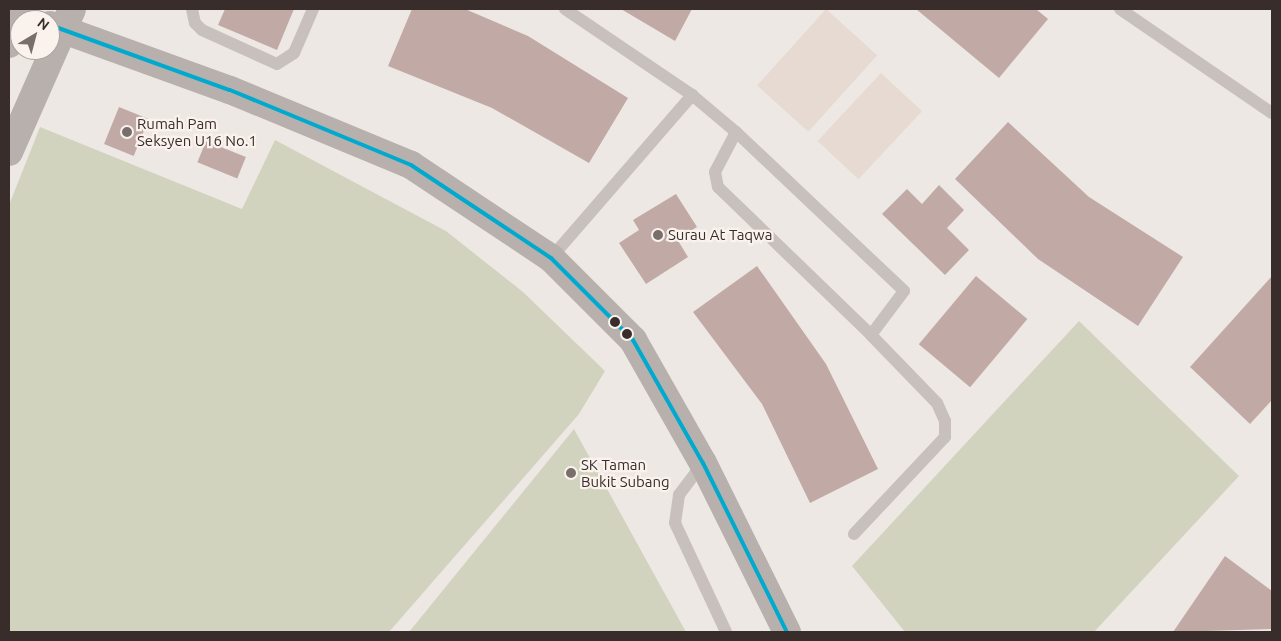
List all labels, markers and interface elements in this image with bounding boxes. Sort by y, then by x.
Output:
north arrow [10,10,60,60]
text: N [34,14,52,33]
place label: Rumah Pam Seksyen U16 No.1 [137,114,257,149]
marker: Rumah Pam Seksyen U16 No.1 [121,126,133,138]
place label: Surau At Taqwa [668,226,772,244]
marker: Surau At Taqwa [652,229,664,241]
unlabelled marker [610,317,620,327]
unlabelled marker [622,329,632,339]
place label: SK Taman Bukit Subang [581,455,670,490]
marker: SK Taman Bukit Subang [565,467,577,479]

